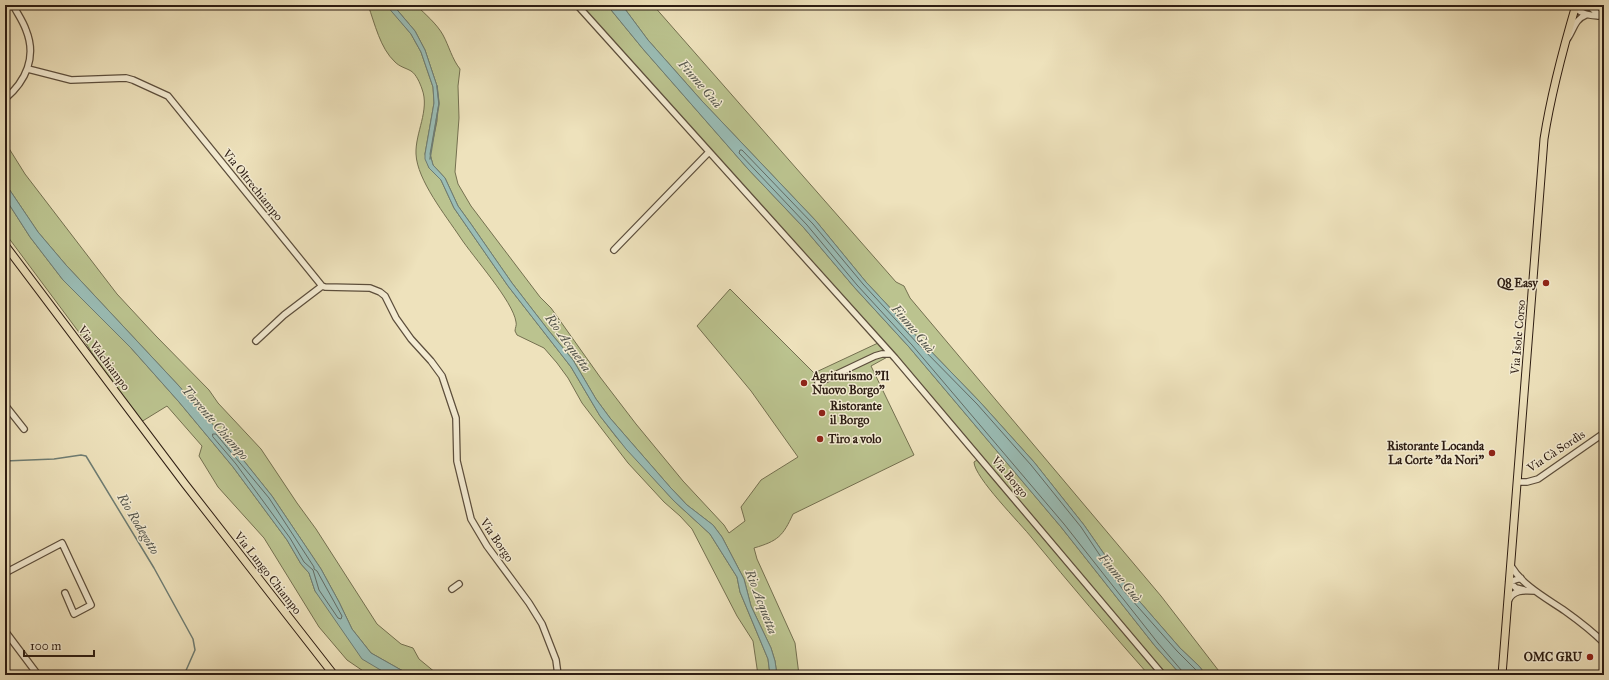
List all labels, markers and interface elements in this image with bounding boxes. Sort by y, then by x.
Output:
water label: Fiume Guà [674,56,725,111]
street label: Via Oltrechiampo [219,146,286,223]
place label: Q8 Easy [1497,276,1539,291]
marker: Q8 Easy [1541,278,1551,288]
street label: Via Isole Corso [1508,299,1528,376]
water label: Fiume Guà [887,301,938,357]
water label: Rio Acquetta [541,310,594,375]
street label: Via Valchiampo [75,322,133,393]
place label: Agriturismo "Il Nuovo Borgo" [811,369,890,398]
marker: Agriturismo "Il Nuovo Borgo" [799,378,809,388]
water label: Torrente Chiampo [178,382,252,464]
place label: Ristorante il Borgo [830,399,882,428]
marker: Ristorante il Borgo [817,408,827,418]
street label: Via Cà Sordìs [1524,427,1588,475]
place label: Tiro a volo [827,432,881,446]
marker: Tiro a volo [815,434,825,444]
place label: Ristorante Locanda La Corte "da Nori" [1387,439,1485,467]
marker: Ristorante Locanda La Corte "da Nori" [1487,448,1497,458]
street label: Via Borgo [987,453,1031,501]
water label: Rio Rodegotto [113,490,163,558]
street label: Via Borgo [476,515,517,565]
street label: Via Lungo Chiampo [230,528,305,618]
water label: Fiume Guà [1094,550,1145,606]
water label: Rio Acquetta [741,567,781,637]
scale bar [24,632,94,658]
text: 100 m [30,639,61,653]
place label: OMC GRU [1524,650,1583,664]
marker: OMC GRU [1585,652,1595,662]

